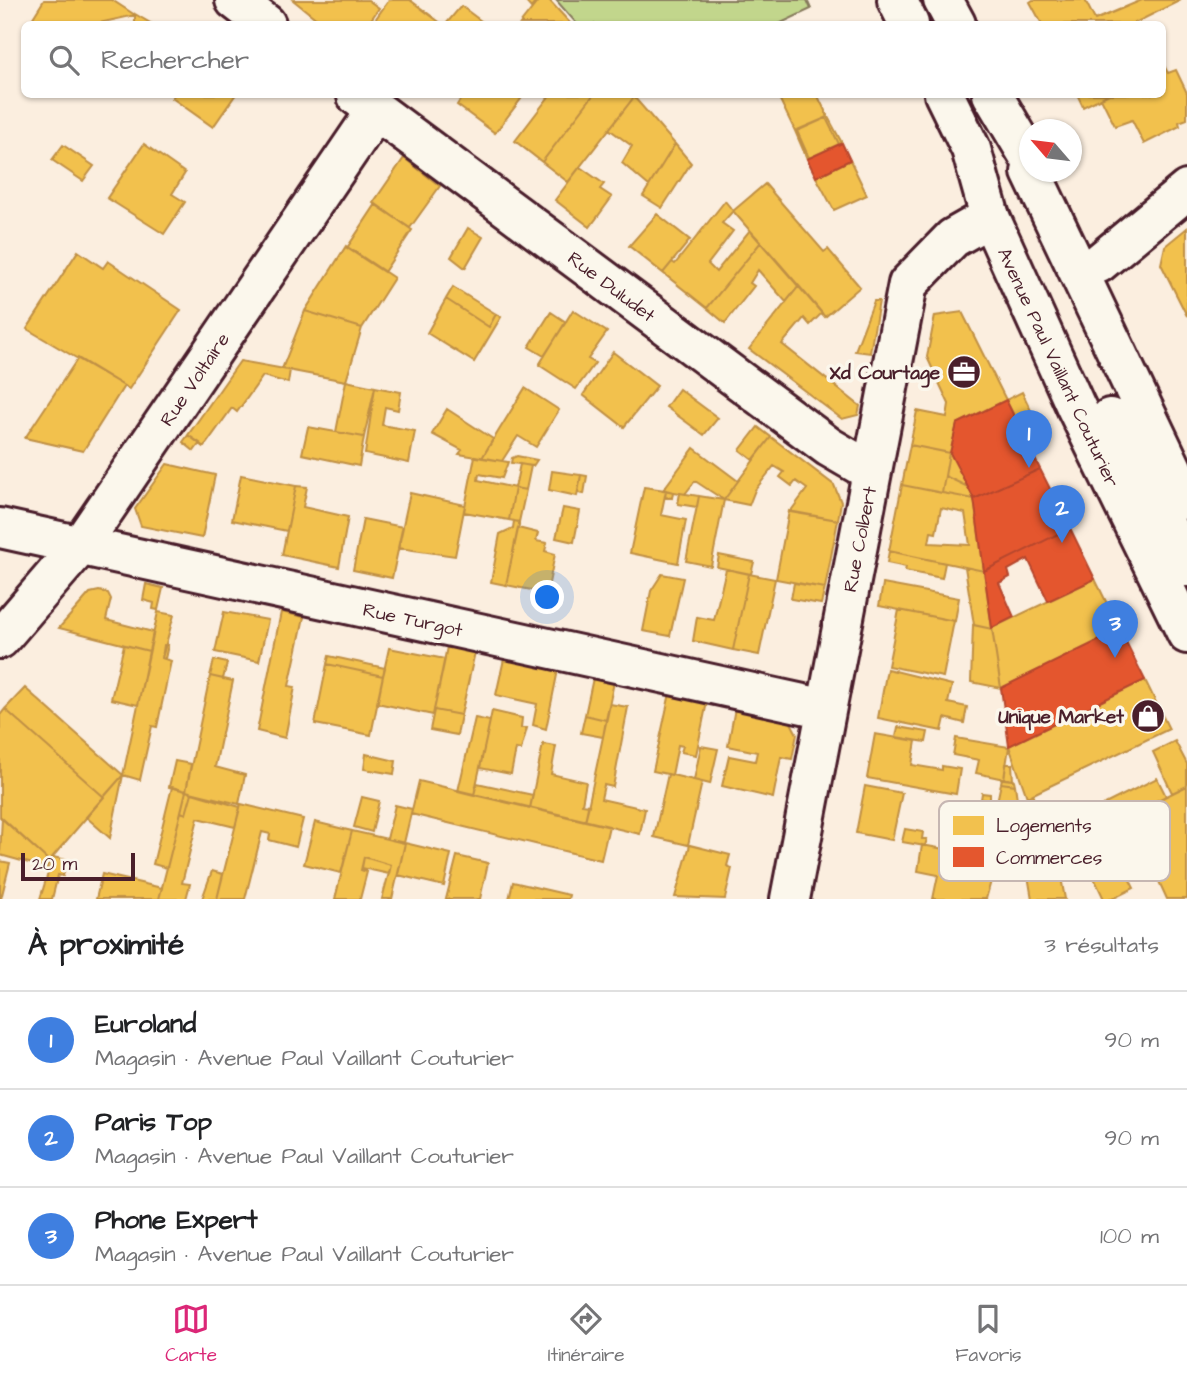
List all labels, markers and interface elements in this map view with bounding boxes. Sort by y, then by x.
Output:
search box [21,21,1166,98]
icon: search [45,41,83,79]
text: Rechercher [101,42,249,78]
north arrow [1019,119,1082,182]
street label: Avenue Paul Vaillant Couturier [990,243,1125,492]
street label: Rue Duludet [562,245,661,329]
street label: Rue Voltaire [154,328,237,432]
office icon: Xd Courtage [945,353,983,391]
place label: Xd Courtage [830,360,941,388]
pin: 1 [1006,410,1052,468]
street label: Rue Colbert [837,484,884,595]
pin: 2 [1039,485,1085,543]
your location [530,580,564,614]
street label: Rue Turgot [360,597,465,645]
pin: 3 [1092,600,1138,658]
shop icon: Unique Market [1129,697,1167,735]
place label: Unique Market [998,704,1124,731]
legend [939,801,1170,881]
text: Logements [996,813,1092,841]
text: Commerces [996,845,1102,872]
scale bar [21,850,135,882]
text: 20 m [32,851,77,878]
text: À proximité [28,924,184,966]
text: 3 résultats [1044,929,1159,961]
text: Euroland [95,1006,196,1042]
text: 1 [50,1024,52,1056]
text: 90 m [1104,1024,1159,1056]
text: Magasin · Avenue Paul Vaillant Couturier [95,1042,514,1074]
text: Paris Top [95,1104,212,1140]
text: 2 [44,1122,58,1154]
text: 90 m [1104,1122,1159,1154]
text: Magasin · Avenue Paul Vaillant Couturier [95,1140,514,1172]
text: Phone Expert [95,1202,258,1238]
text: 3 [45,1220,57,1252]
text: 100 m [1100,1220,1159,1252]
text: Magasin · Avenue Paul Vaillant Couturier [95,1238,514,1270]
tab: Carte [165,1300,217,1369]
tab: Itinéraire [548,1300,625,1369]
tab: Favoris [955,1300,1022,1369]

